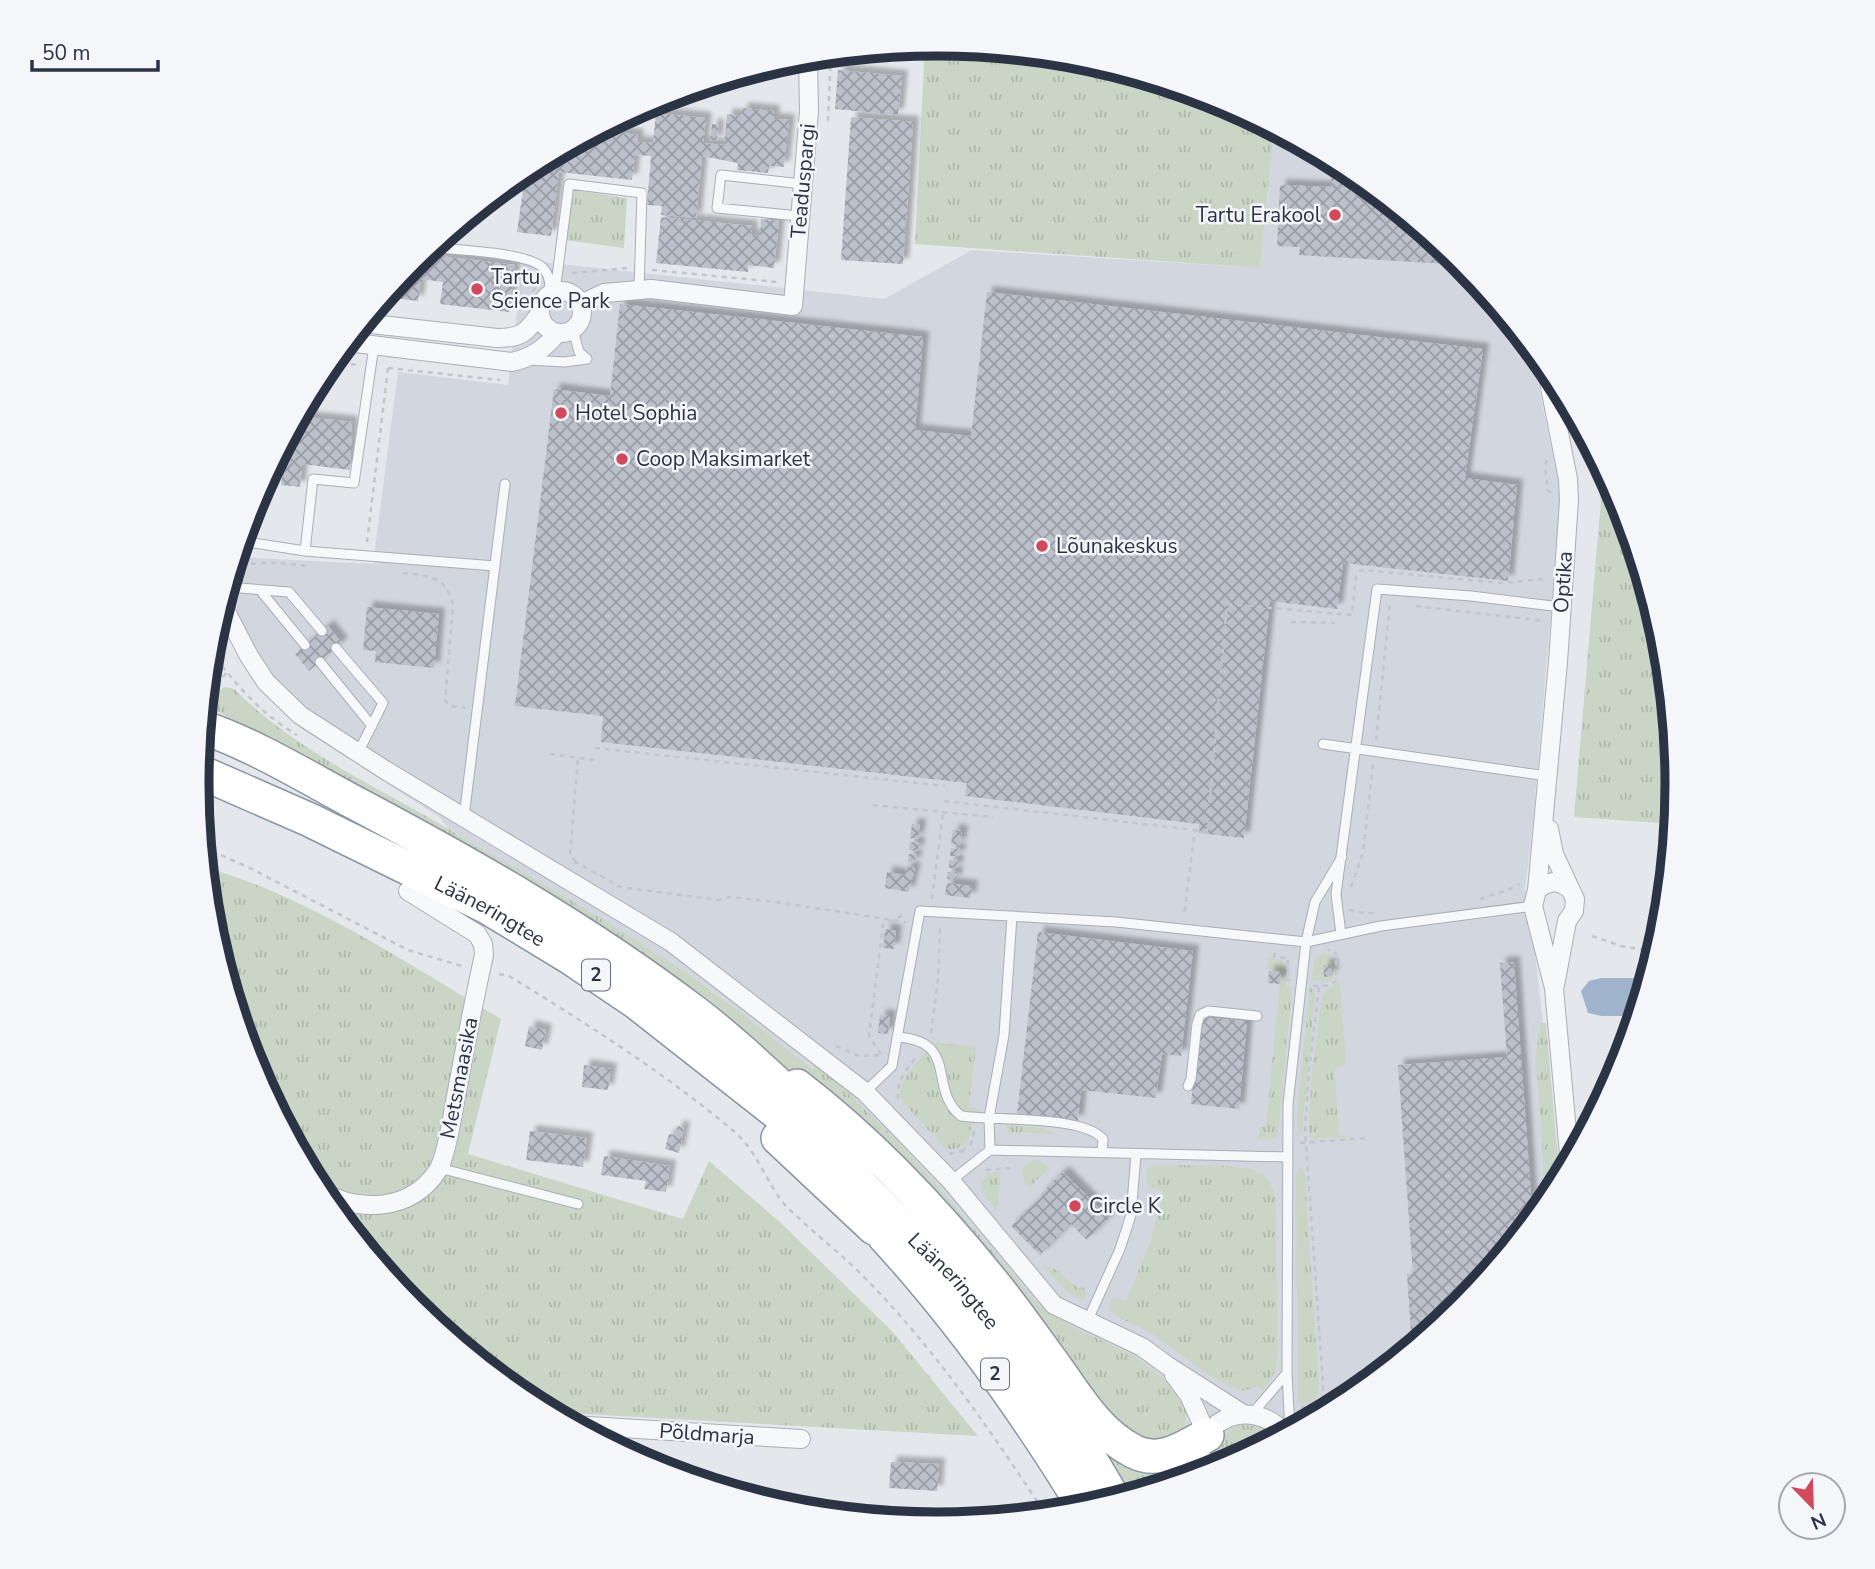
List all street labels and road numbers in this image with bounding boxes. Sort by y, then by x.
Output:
street label: Teaduspargi [784,122,822,240]
street label: Optika [1547,550,1579,614]
street label: Lääneringtee [430,869,551,953]
road number: 2 [582,959,610,990]
street label: Metsmaasika [433,1015,485,1141]
street label: Lääneringtee [901,1226,1006,1335]
road number: 2 [981,1358,1009,1390]
street label: Põldmarja [658,1417,756,1451]

